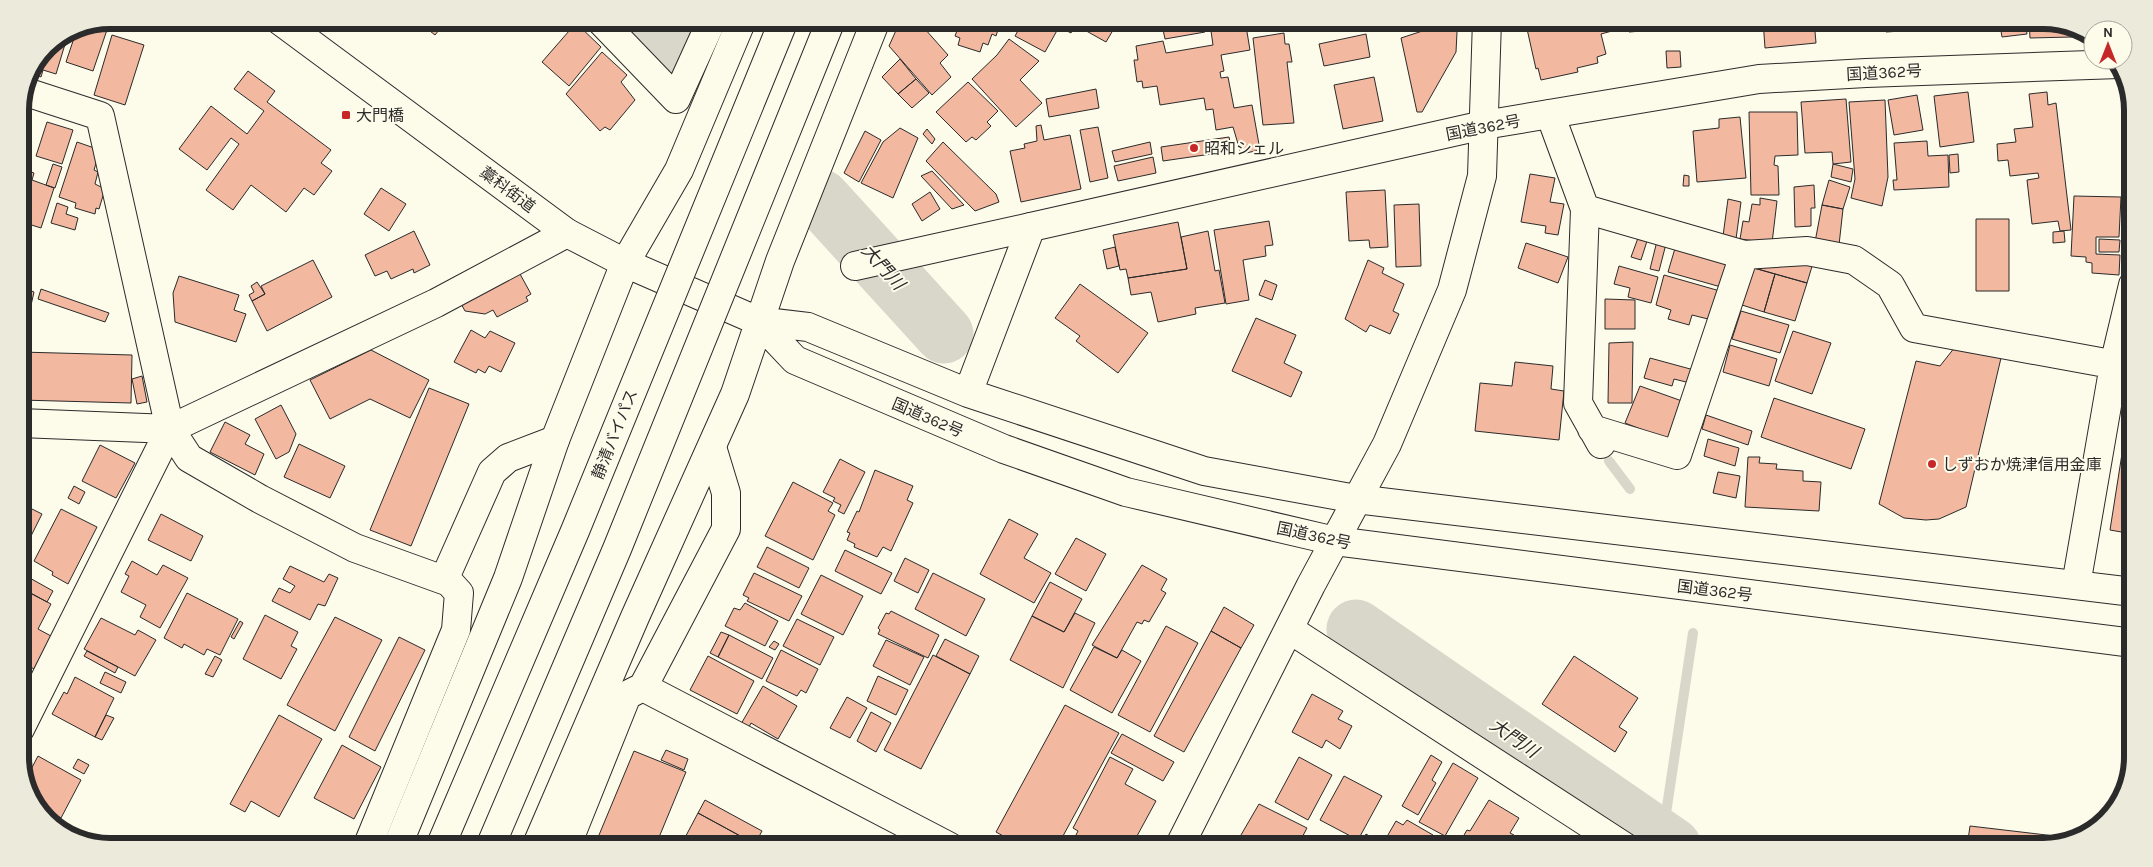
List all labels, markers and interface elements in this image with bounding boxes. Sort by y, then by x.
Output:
north arrow [2083,20,2133,70]
text: N [2103,24,2113,41]
street label: 国道362号 [1846,61,1922,84]
place label: 大門橋 [356,106,404,125]
marker: 大門橋 [340,109,352,121]
street label: 国道362号 [1444,111,1522,144]
place label: 昭和シェル [1204,139,1284,158]
marker: 昭和シェル [1188,142,1200,154]
street label: 藁科街道 [476,163,539,216]
water label: 大門川 [857,240,911,296]
street label: 静清バイパス [588,386,641,482]
street label: 国道362号 [889,394,966,441]
place label: しずおか焼津信用金庫 [1942,455,2102,474]
marker: しずおか焼津信用金庫 [1926,458,1938,470]
street label: 国道362号 [1275,518,1353,553]
street label: 国道362号 [1676,576,1754,605]
water label: 大門川 [1486,714,1544,764]

